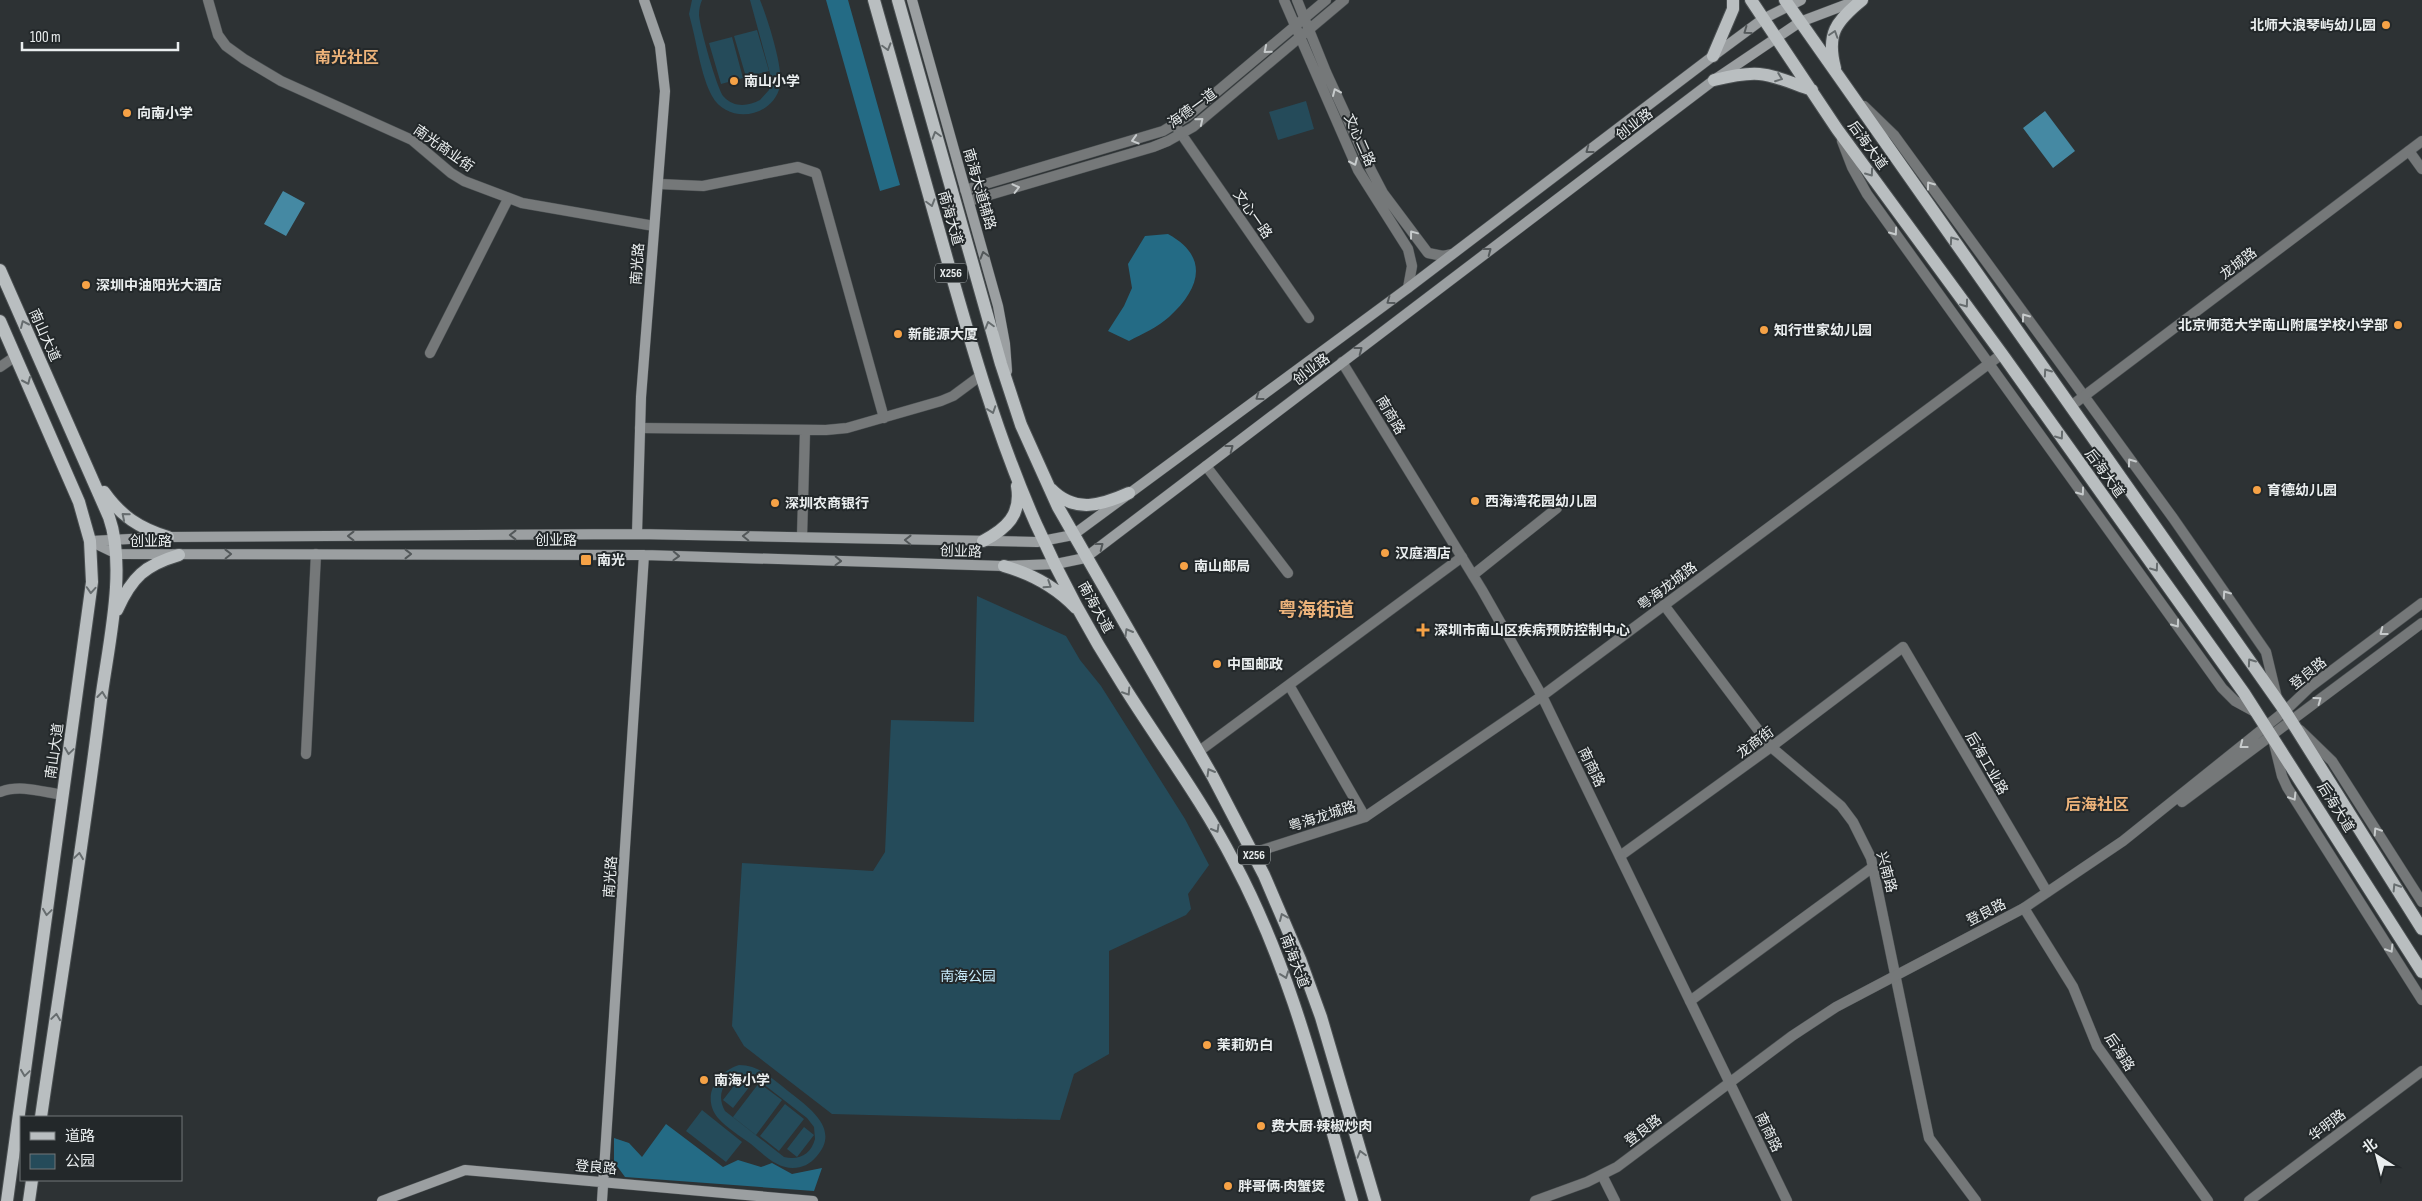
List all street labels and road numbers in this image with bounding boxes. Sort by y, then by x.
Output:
street label: 海德一道 [1165,85,1220,132]
street label: 创业路 [1612,105,1656,144]
street label: 文心二路 [1340,111,1379,169]
street label: 后海大道 [1844,118,1891,173]
street label: 南光商业街 [410,121,477,175]
street label: 南海大道辅路 [960,146,999,232]
street label: 文心一路 [1230,186,1276,242]
street label: 南海大道 [935,189,966,247]
street label: 南光路 [628,242,647,286]
street label: 龙城路 [2216,244,2260,283]
road number: X256 [935,264,967,282]
street label: 南山大道 [25,306,64,364]
street label: 创业路 [1289,350,1333,389]
street label: 南商路 [1372,393,1409,438]
street label: 后海大道 [2081,446,2128,501]
street label: 创业路 [535,532,577,549]
street label: 创业路 [130,533,172,550]
street label: 创业路 [940,542,982,561]
street label: 粤海龙城路 [1634,559,1700,614]
street label: 南海大道 [1075,579,1117,636]
street label: 登良路 [2287,654,2330,693]
street label: 南山大道 [42,722,67,780]
street label: 龙商街 [1733,723,1777,762]
street label: 后海工业路 [1962,729,2011,798]
street label: 南商路 [1575,745,1608,790]
street label: 后海大道 [2314,779,2358,836]
street label: 粤海龙城路 [1286,798,1358,835]
road number: X256 [1238,846,1270,864]
street label: 兴南路 [1873,850,1900,895]
street label: 南光路 [601,855,620,899]
street label: 登良路 [1964,895,2009,930]
street label: 南海大道 [1277,932,1313,990]
street label: 后海路 [2101,1030,2138,1075]
street label: 华明路 [2305,1106,2349,1145]
street label: 南商路 [1752,1110,1785,1155]
street label: 登良路 [1621,1111,1665,1150]
street label: 登良路 [574,1157,618,1178]

